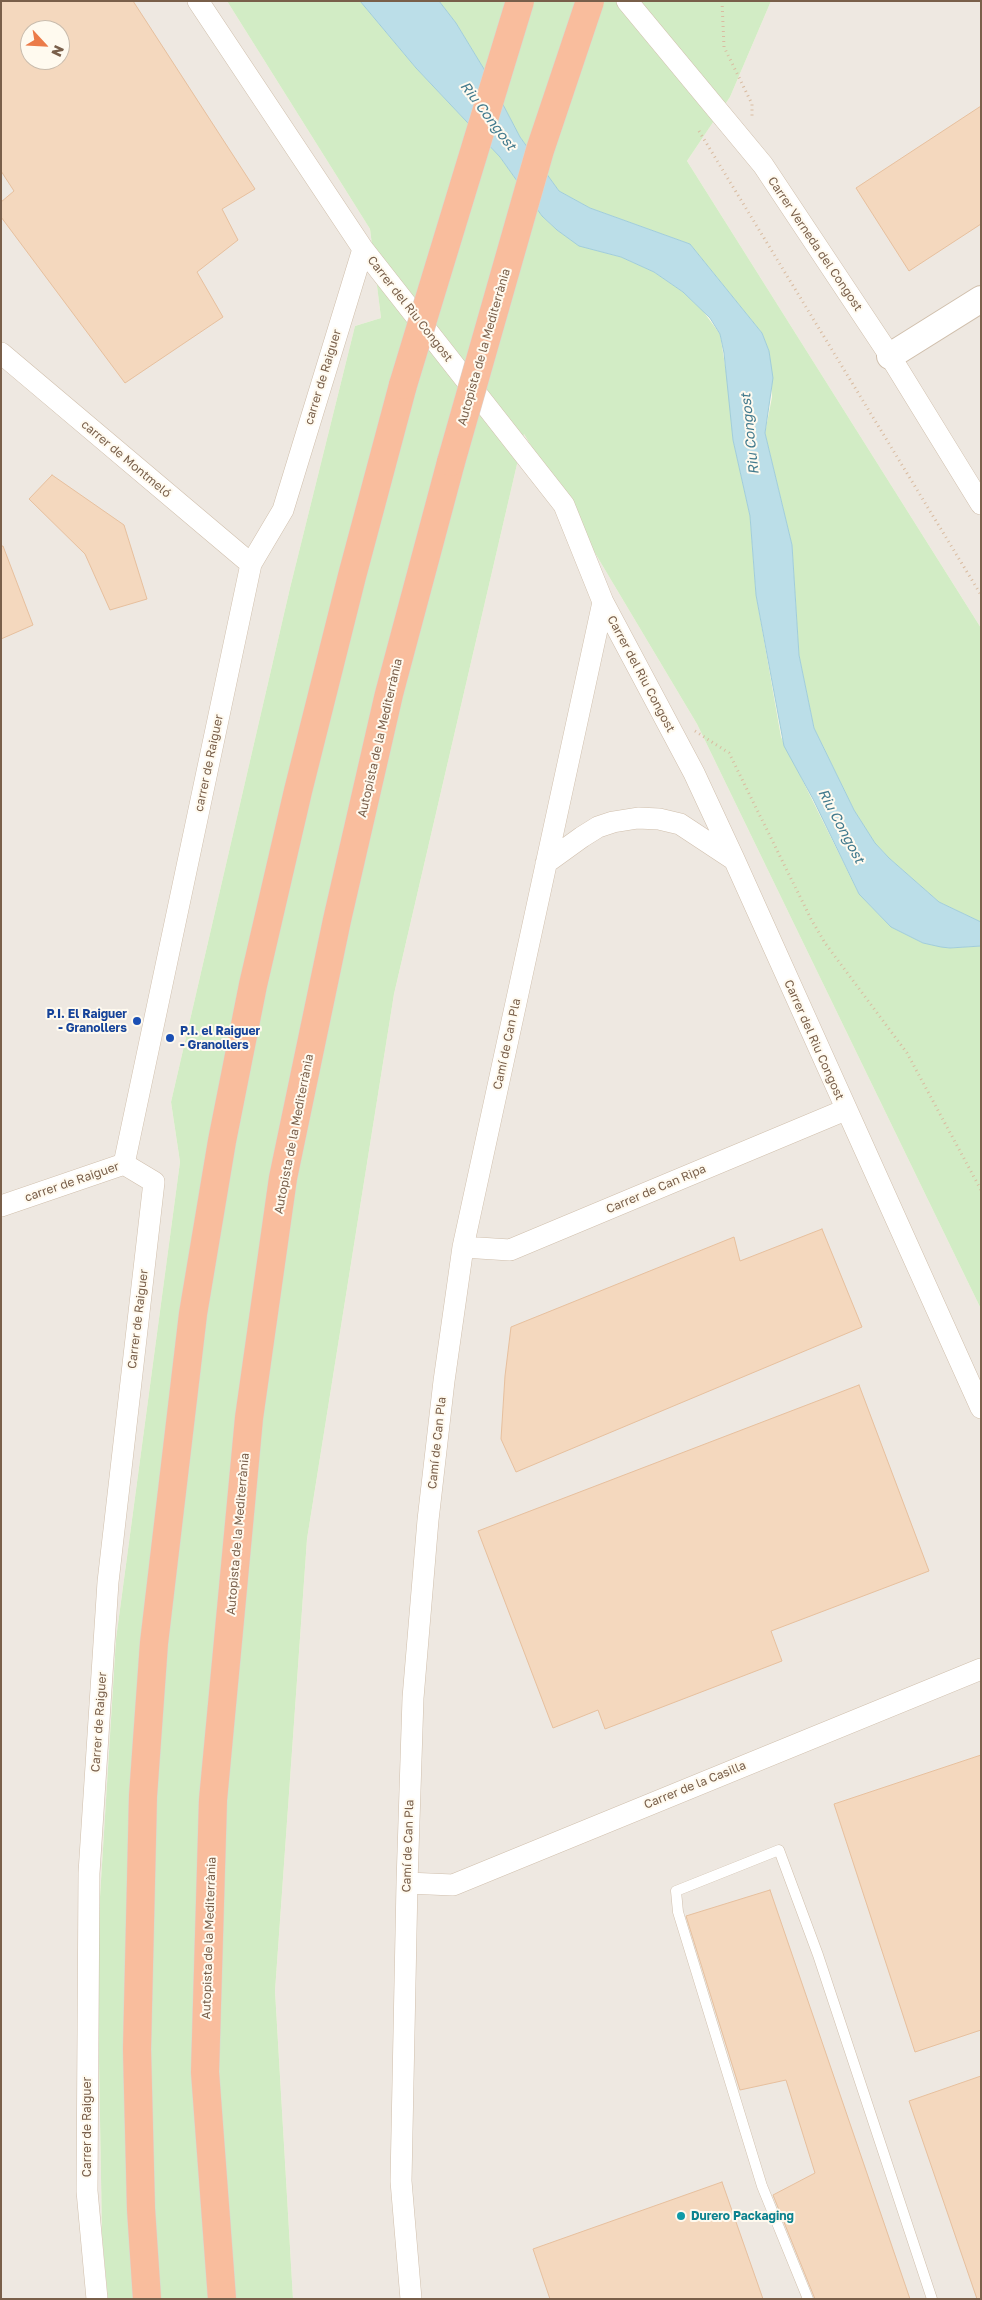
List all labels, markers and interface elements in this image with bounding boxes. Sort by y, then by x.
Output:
north arrow [20,20,70,70]
text: N [48,43,68,60]
water label: Riu Congost [457,78,519,154]
street label: Carrer Verneda del Congost [765,174,865,314]
street label: Carrer del Riu Congost [364,253,456,365]
street label: Autopista de la Mediterrània [455,267,513,427]
street label: carrer de Raiguer [302,328,344,426]
water label: Riu Congost [737,392,763,476]
street label: carrer de Montmeló [78,417,174,501]
street label: Carrer del Riu Congost [604,613,678,735]
street label: Autopista de la Mediterrània [355,657,405,819]
street label: carrer de Raiguer [192,713,226,813]
water label: Riu Congost [814,786,868,866]
street label: Carrer del Riu Congost [781,978,847,1102]
street label: Camí de Can Pla [490,997,524,1091]
place label: P.I. El Raiguer - Granollers [46,1007,127,1035]
marker: P.I. El Raiguer - Granollers [131,1015,143,1027]
place label: P.I. el Raiguer - Granollers [180,1024,260,1052]
marker: P.I. el Raiguer - Granollers [164,1032,176,1044]
street label: Autopista de la Mediterrània [271,1053,317,1215]
street label: carrer de Raiguer [23,1159,121,1205]
street label: Carrer de Can Ripa [604,1161,708,1217]
street label: Carrer de Raiguer [125,1268,151,1370]
street label: Camí de Can Pla [425,1396,449,1490]
street label: Autopista de la Mediterrània [224,1452,252,1616]
street label: Carrer de Raiguer [88,1671,110,1773]
street label: Carrer de la Casilla [642,1758,748,1812]
street label: Camí de Can Pla [399,1799,417,1893]
street label: Autopista de la Mediterrània [199,1857,219,2019]
street label: Carrer de Raiguer [80,2077,94,2177]
place label: Durero Packaging [691,2209,794,2223]
marker: Durero Packaging [675,2210,687,2222]

